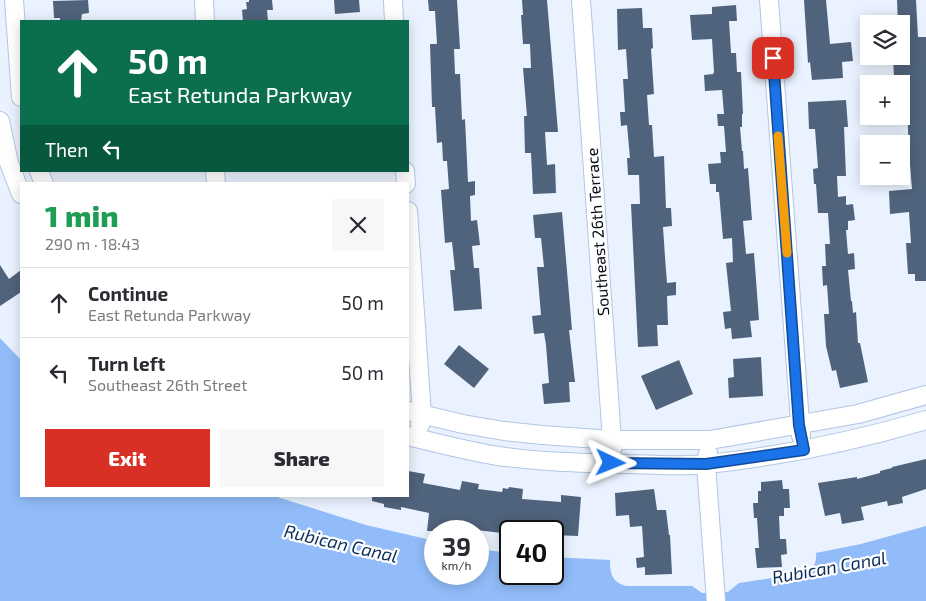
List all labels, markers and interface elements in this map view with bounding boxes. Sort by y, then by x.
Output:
map controls [860,15,910,185]
button: layers [860,15,910,65]
pin [752,37,794,79]
text: 50 m [128,39,208,81]
icon: ahead [45,40,110,105]
icon: arrive [759,44,787,72]
button: + [860,75,910,125]
text: East Retunda Parkway [128,81,352,107]
icon: left [98,135,126,163]
button: − [860,135,910,185]
text: Then [45,138,88,161]
street label: Southeast 26th Terrace [582,147,612,317]
text: 1 min [45,197,119,233]
button: close [332,199,384,251]
text: 290 m · 18:43 [45,234,140,253]
text: Continue [88,282,168,305]
icon: ahead [45,289,73,317]
text: 50 m [341,291,384,314]
text: East Retunda Parkway [88,305,251,324]
text: Turn left [88,352,165,375]
icon: left [45,359,73,387]
text: 50 m [341,361,384,384]
text: Southeast 26th Street [88,375,247,394]
button: Exit [45,429,210,487]
button: Share [220,429,384,487]
position arrow [584,436,636,488]
water label: Rubican Canal [282,519,400,567]
speed limit sign: 40 [499,520,564,585]
text: 39 [442,531,471,561]
water label: Rubican Canal [770,546,888,588]
text: km/h [442,558,471,572]

